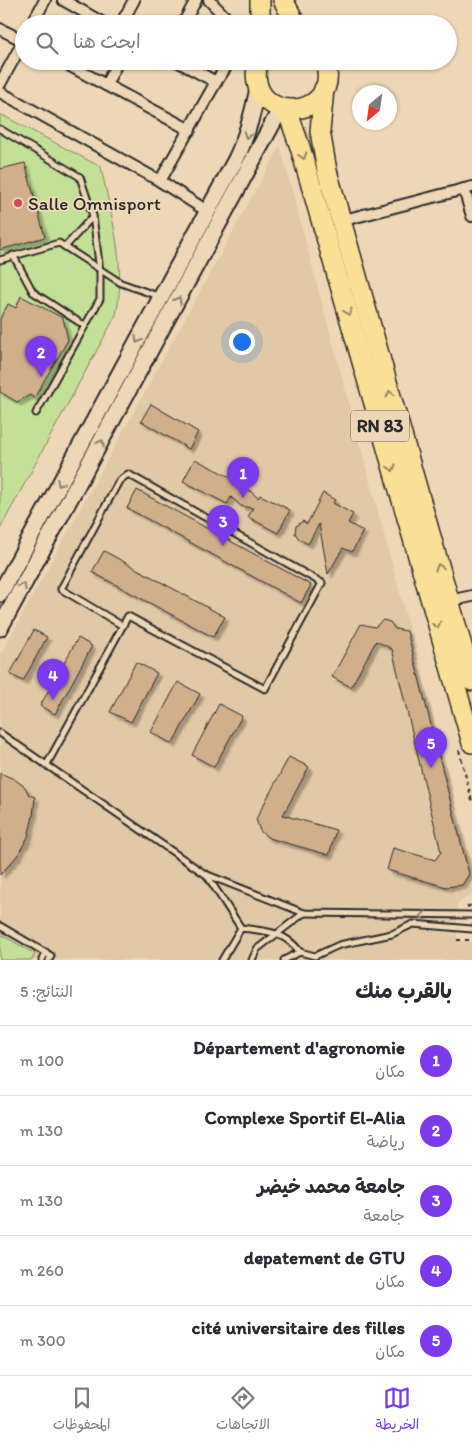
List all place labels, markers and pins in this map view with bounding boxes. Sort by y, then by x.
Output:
place label: Salle Omnisport [28,192,161,215]
marker: Salle Omnisport [12,197,24,209]
pin: 2 [25,336,57,377]
pin: 1 [227,457,259,498]
pin: 3 [207,505,239,546]
pin: 4 [37,659,69,700]
pin: 5 [415,727,447,768]

